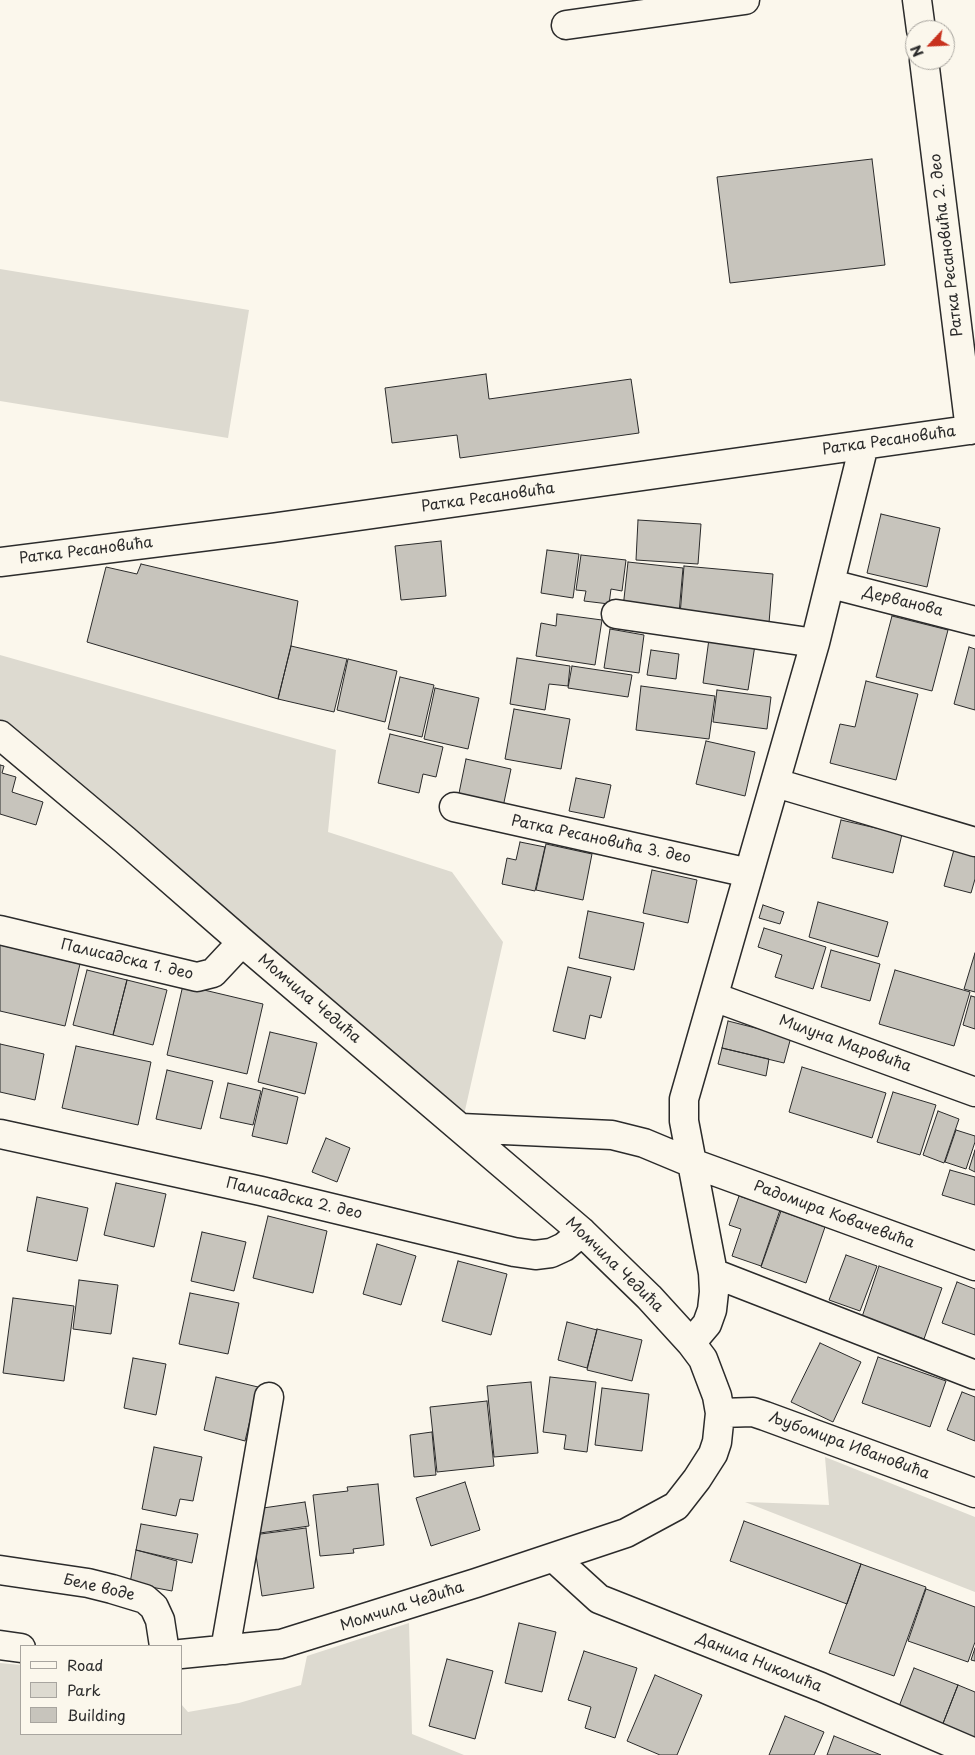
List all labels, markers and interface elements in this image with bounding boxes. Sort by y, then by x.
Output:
north arrow [905,20,955,70]
text: N [905,42,929,61]
street label: Ратка Ресановића 2. део [927,152,967,338]
street label: Ратка Ресановића [821,423,957,459]
street label: Ратка Ресановића [420,480,556,516]
street label: Ратка Ресановића [18,534,154,568]
street label: Дерванова [861,583,945,621]
street label: Ратка Ресановића 3. део [509,812,693,868]
street label: Палисадска 1. део [59,936,195,984]
street label: Момчила Чедића [254,951,364,1047]
street label: Милуна Маровића [776,1012,914,1076]
street label: Палисадска 2. део [224,1175,364,1223]
street label: Радомира Ковачевића [751,1178,917,1252]
street label: Момчила Чедића [561,1214,667,1316]
street label: Љубомира Ивановића [766,1409,932,1483]
street label: Беле воде [61,1571,137,1605]
street label: Момчила Чедића [338,1579,466,1635]
street label: Данила Николића [694,1630,824,1696]
legend [20,1645,182,1735]
text: Road [67,1653,103,1676]
text: Park [67,1678,101,1701]
text: Building [67,1703,126,1726]

